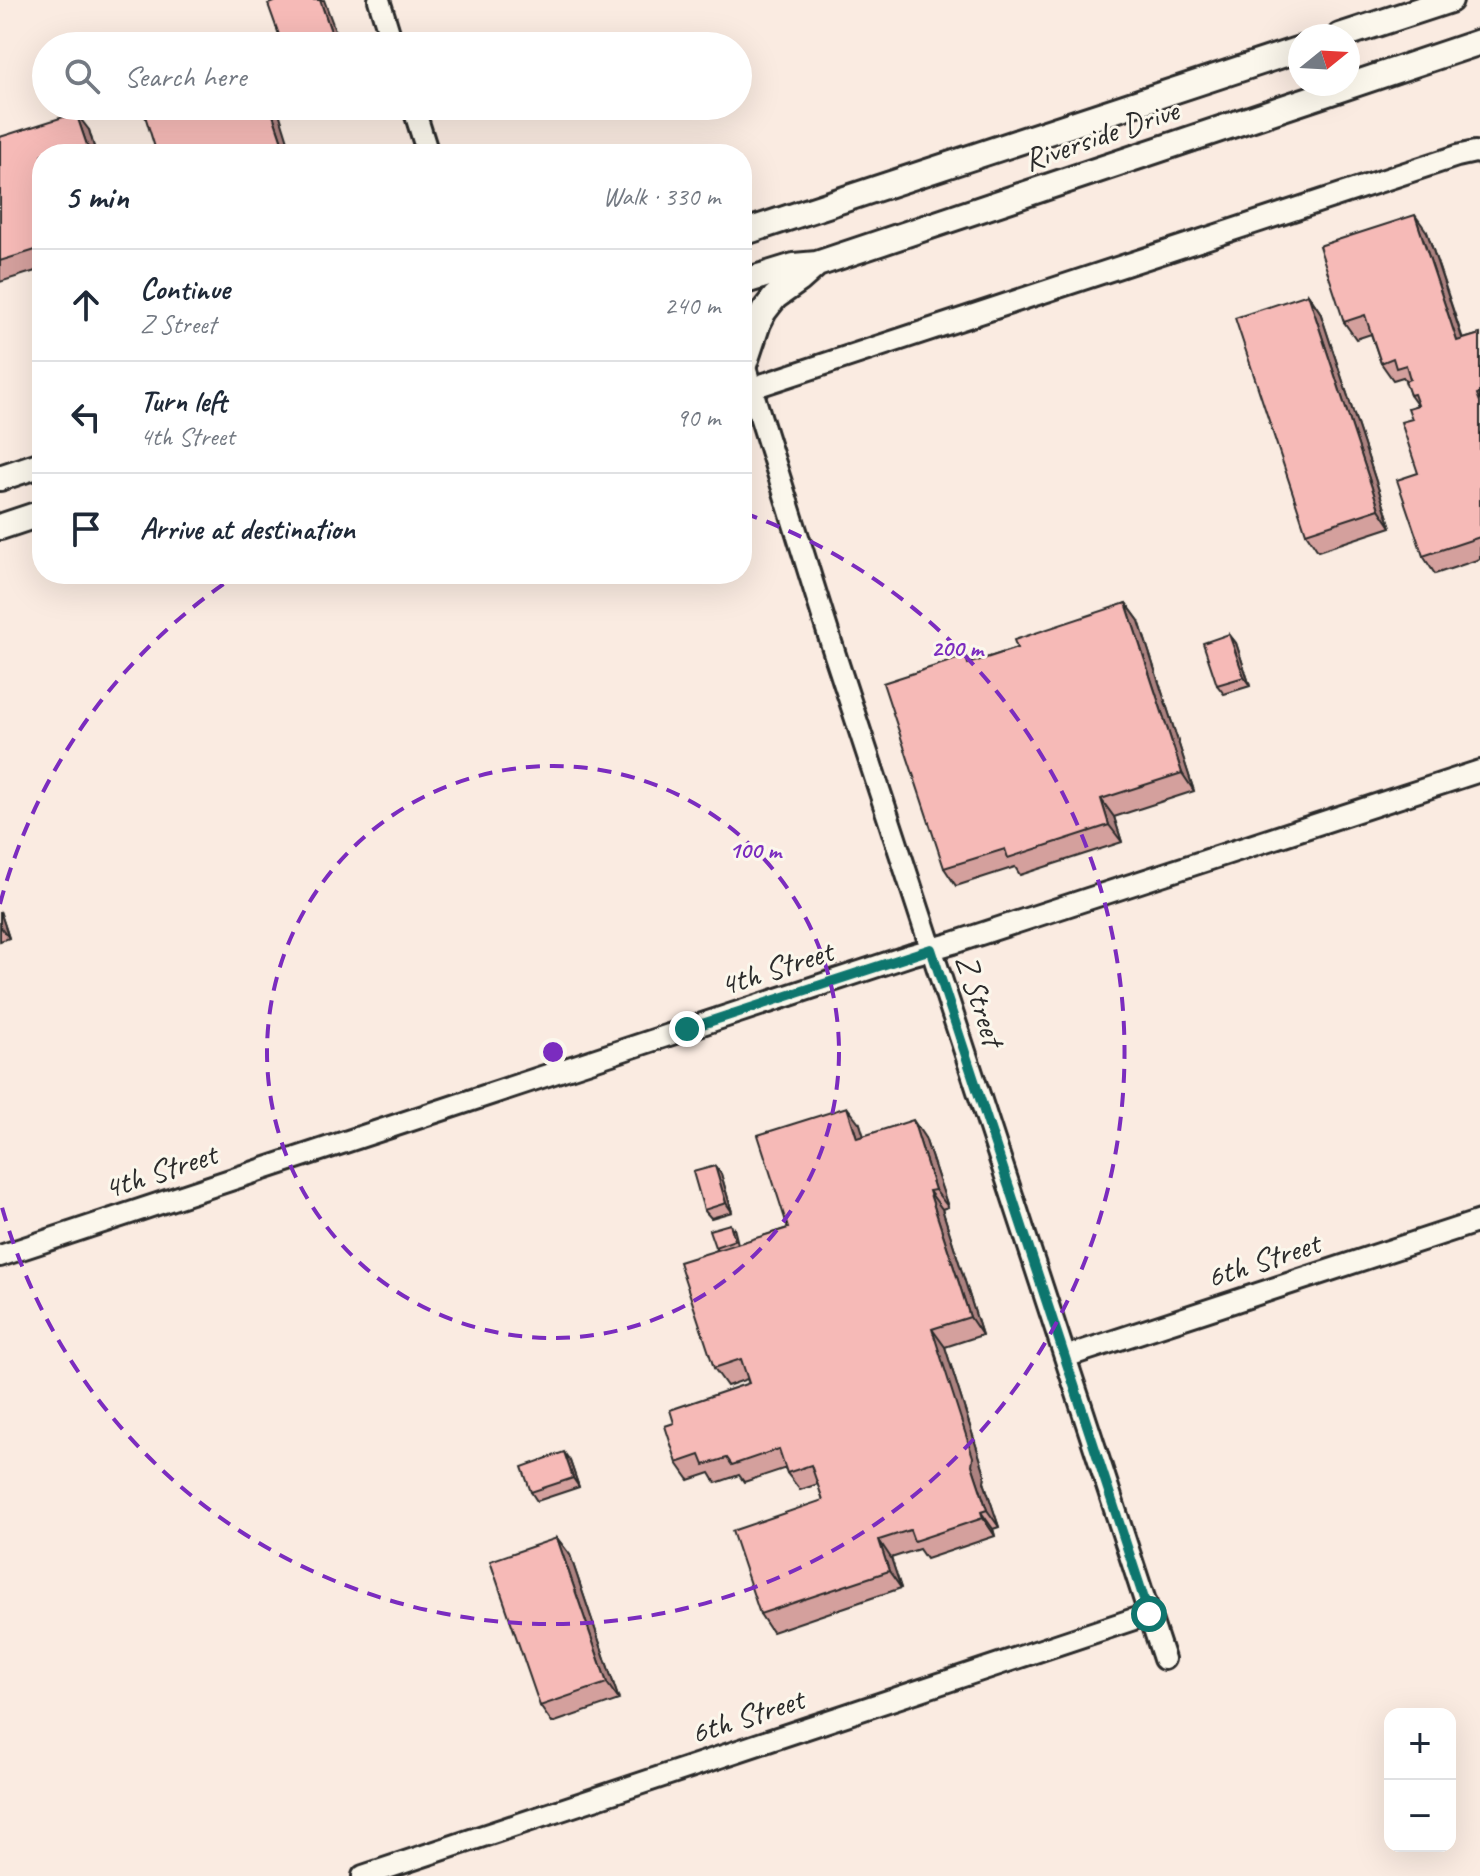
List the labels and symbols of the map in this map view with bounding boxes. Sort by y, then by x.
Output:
north arrow [1288,24,1360,96]
street label: Riverside Drive [1018,89,1186,181]
text: 200 m [931,633,985,663]
text: 100 m [729,835,783,865]
street label: 4th Street [714,929,841,1005]
street label: Z Street [946,949,1015,1055]
route end [669,1011,705,1047]
centre of rings [539,1038,567,1066]
street label: 4th Street [98,1132,225,1208]
street label: 6th Street [1201,1221,1328,1297]
route start [1131,1596,1167,1632]
street label: 6th Street [685,1677,812,1753]

